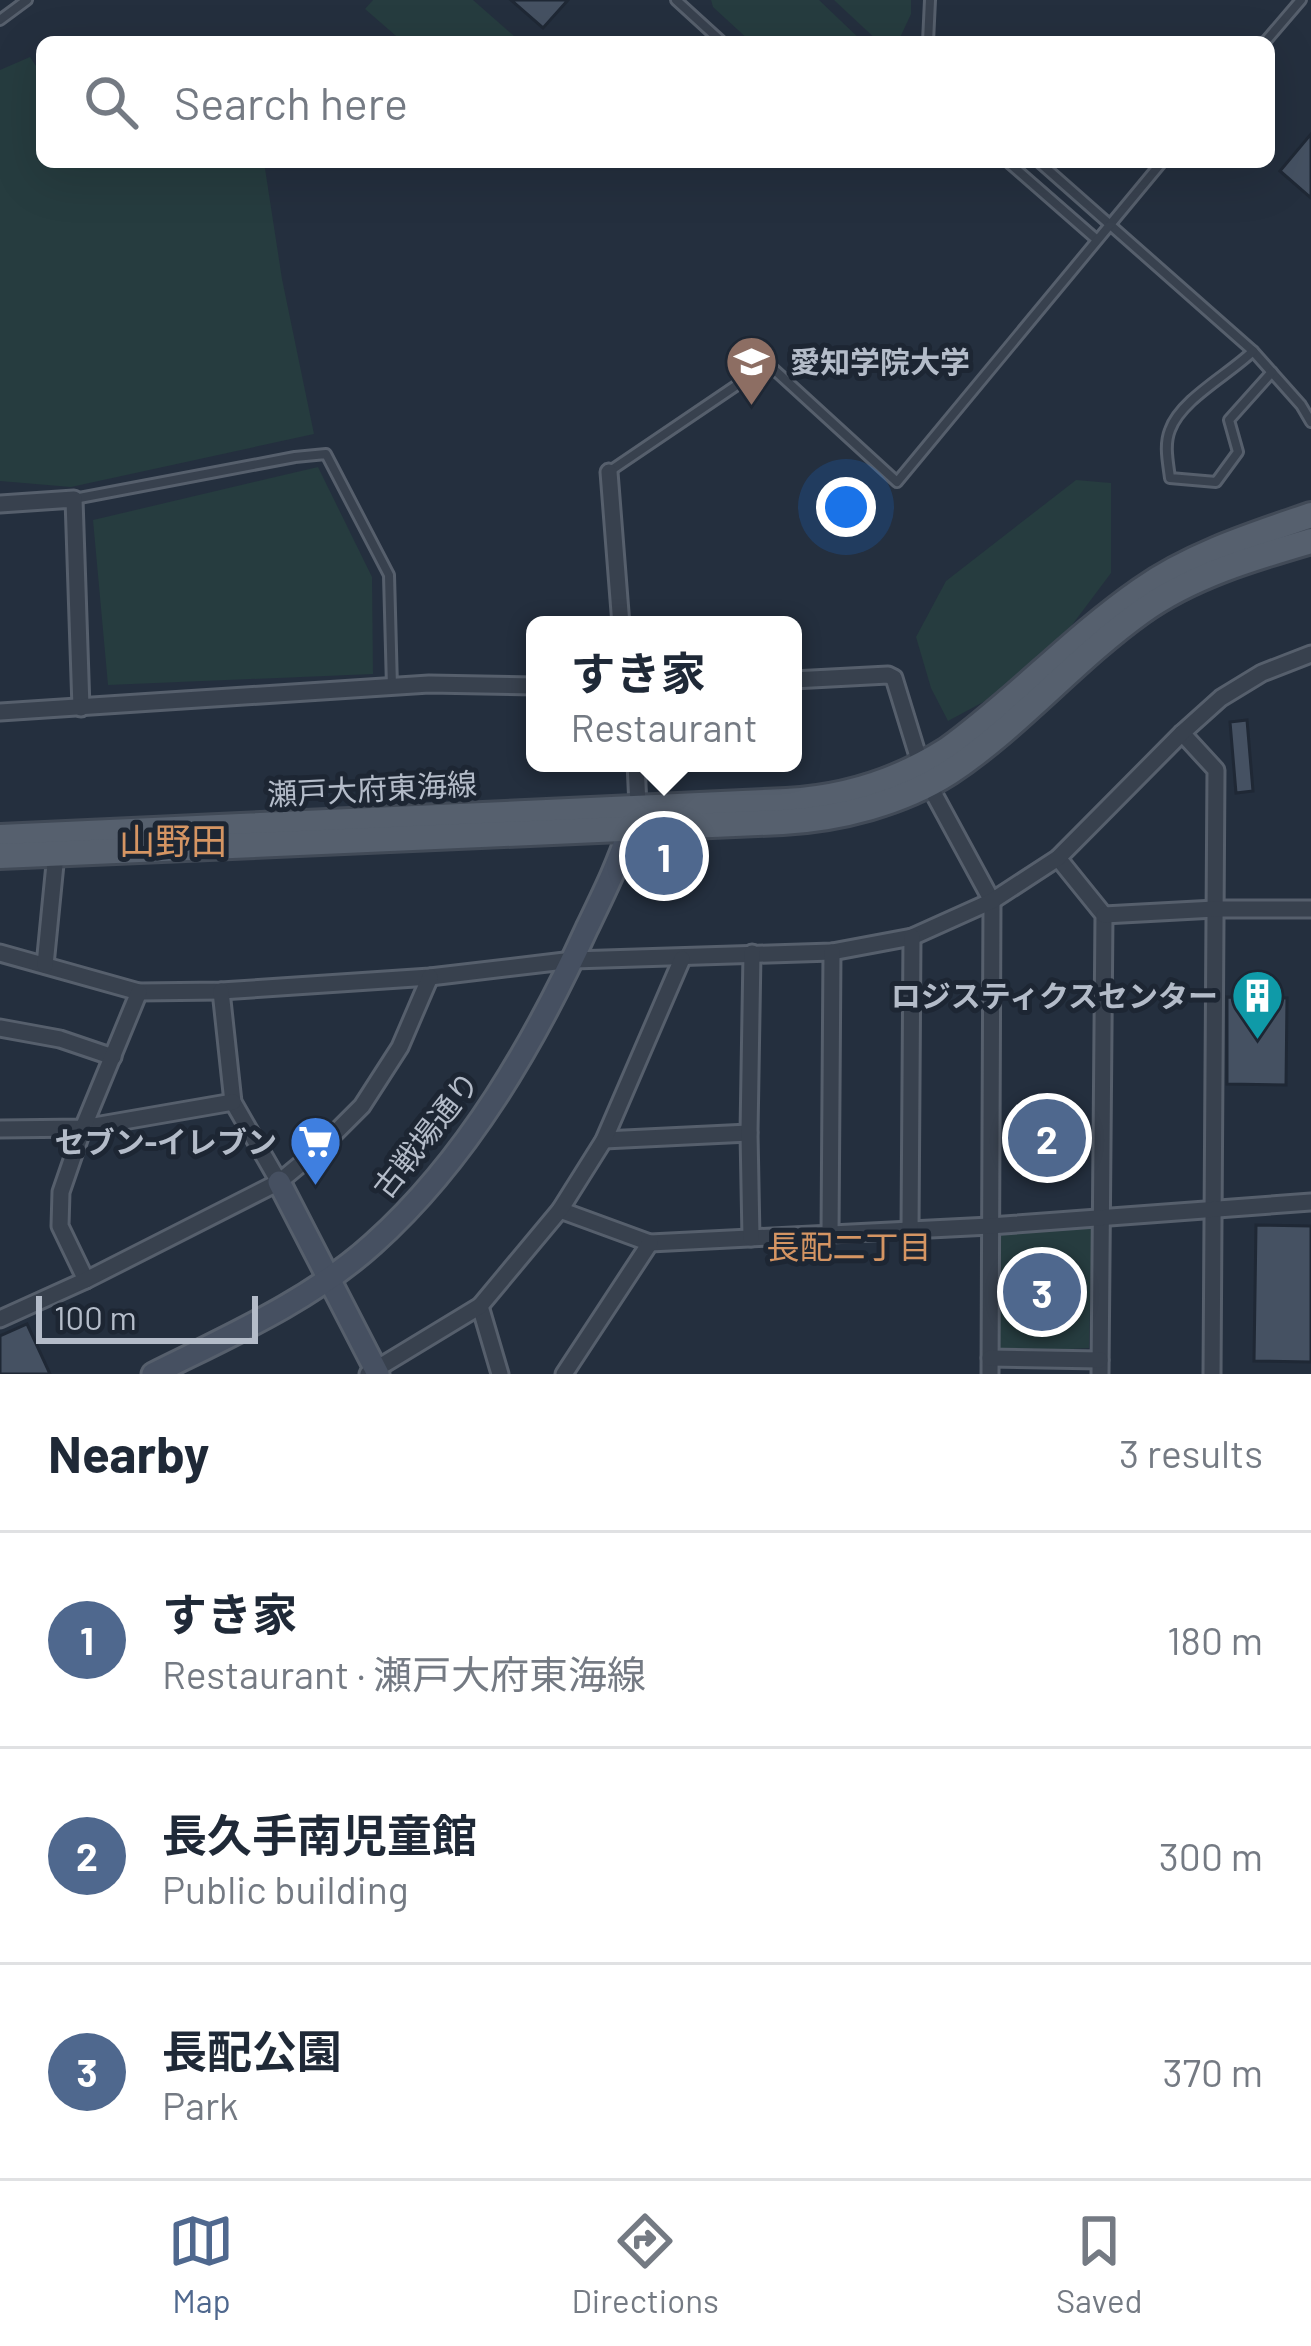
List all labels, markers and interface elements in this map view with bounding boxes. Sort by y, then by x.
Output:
search box [36,36,1275,168]
icon: search [78,69,144,135]
text: Search here [174,75,408,129]
school or university icon: 愛知学院大学 [723,333,779,407]
place label: 愛知学院大学 [790,343,970,379]
your location [816,477,876,537]
popup [526,616,802,772]
text: すき家 [570,645,705,699]
text: Restaurant [570,703,758,750]
street label: 瀬戸大府東海線 [266,765,478,811]
pin: 1 [625,811,703,901]
district label: 山野田 [119,818,227,861]
building icon: ロジスティクスセンター [1229,967,1285,1041]
place label: ロジスティクスセンター [891,977,1218,1013]
street label: 古戦場通り [365,1064,485,1204]
pin: 2 [1008,1093,1086,1183]
supermarket icon: セブン-イレブン [288,1113,344,1187]
place label: セブン-イレブン [55,1123,277,1159]
district label: 長配二丁目 [767,1226,932,1266]
pin: 3 [1003,1247,1081,1337]
scale bar [36,1290,258,1343]
text: 100 m [54,1297,137,1337]
text: Nearby [48,1422,209,1483]
text: 3 results [1119,1429,1263,1476]
text: すき家 [162,1586,297,1640]
text: 1 [80,1616,94,1663]
text: 180 m [1167,1616,1263,1663]
text: Restaurant · 瀬戸大府東海線 [162,1650,646,1697]
text: 長久手南児童館 [162,1807,477,1861]
text: 2 [76,1832,98,1879]
text: 300 m [1159,1832,1263,1879]
text: Public building [162,1865,409,1912]
text: 長配公園 [162,2023,342,2077]
text: 3 [76,2048,98,2095]
text: 370 m [1162,2048,1263,2095]
text: Park [162,2081,239,2128]
tab: Map [168,2208,234,2320]
tab: Directions [571,2208,719,2320]
tab: Saved [1056,2208,1143,2320]

